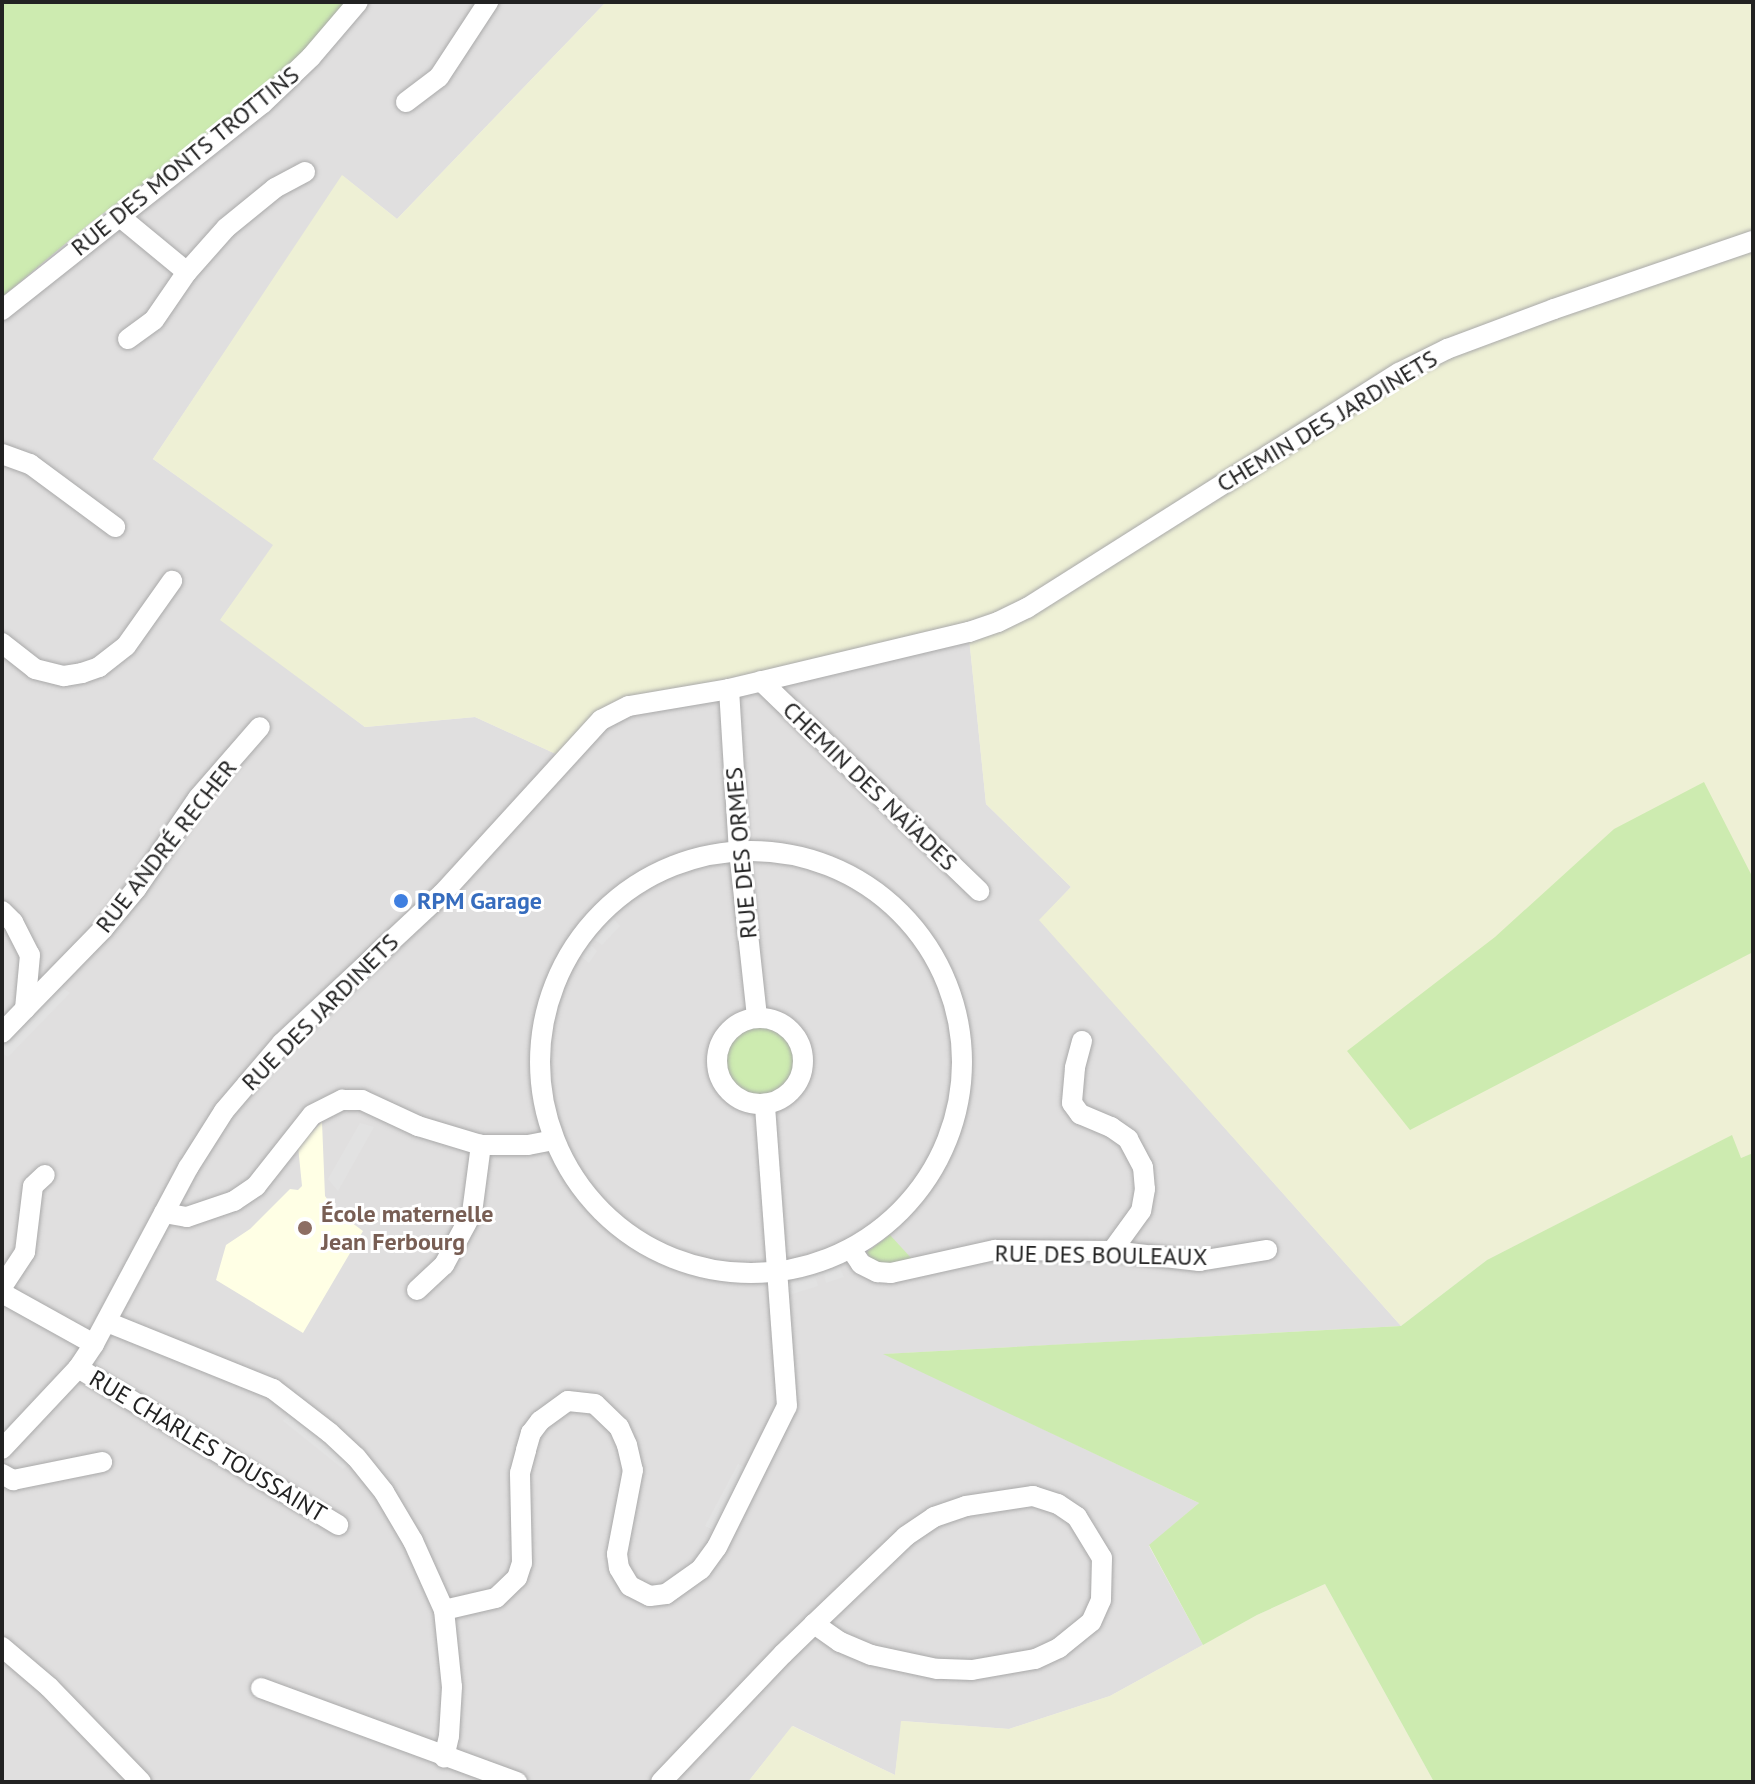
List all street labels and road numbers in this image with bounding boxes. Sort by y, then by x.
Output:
street label: RUE DES MONTS TROTTINS [65,60,305,262]
street label: CHEMIN DES JARDINETS [1212,344,1442,498]
street label: CHEMIN DES NAÏADES [777,695,963,877]
street label: RUE ANDRÉ RECHER [89,753,243,939]
street label: RUE DES ORMES [719,766,763,940]
street label: RUE DES JARDINETS [236,928,404,1096]
street label: RUE DES BOULEAUX [994,1239,1208,1271]
street label: RUE CHARLES TOUSSAINT [84,1364,332,1528]

